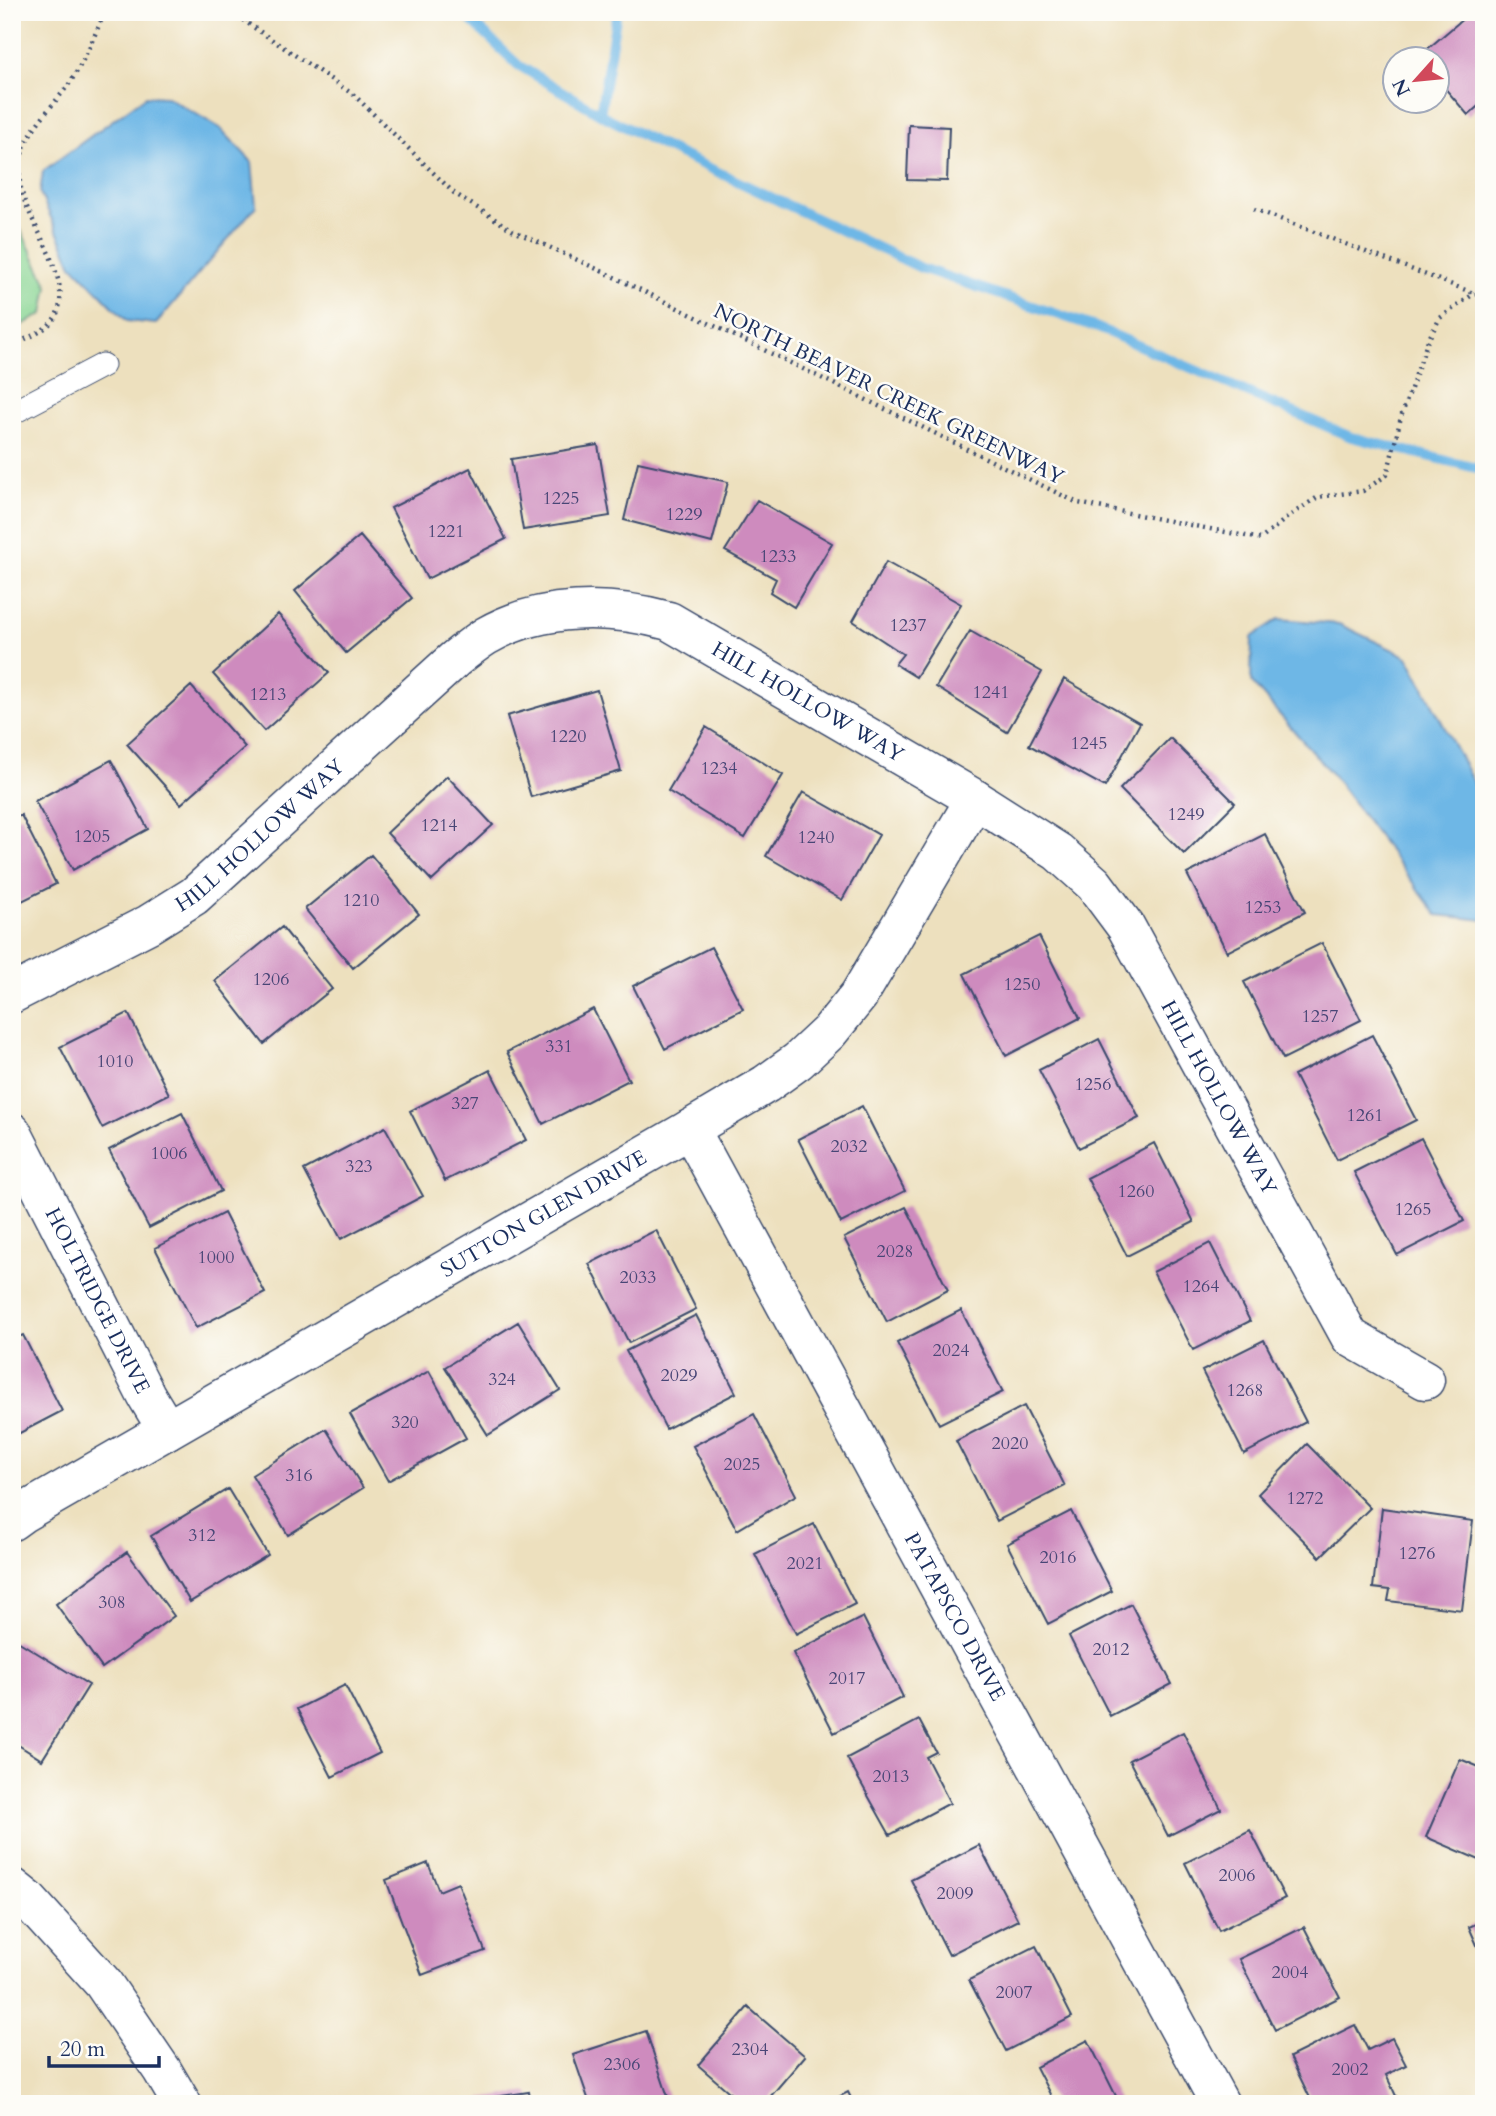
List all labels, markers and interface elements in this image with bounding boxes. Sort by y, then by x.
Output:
north arrow [1380,46,1450,116]
text: N [1386,74,1417,101]
street label: NORTH BEAVER CREEK GREENWAY [709,297,1069,492]
house number: 1225 [543,486,579,511]
house number: 1229 [666,502,702,527]
house number: 1221 [428,519,464,544]
house number: 1233 [760,544,796,569]
house number: 1237 [890,613,926,638]
street label: HILL HOLLOW WAY [706,635,909,770]
house number: 1241 [973,680,1009,705]
house number: 1213 [250,682,286,707]
house number: 1220 [550,724,586,749]
house number: 1245 [1071,731,1107,756]
street label: HILL HOLLOW WAY [170,752,351,919]
house number: 1234 [701,756,737,781]
house number: 1249 [1168,802,1204,827]
house number: 1214 [421,813,457,838]
house number: 1205 [74,824,110,849]
house number: 1240 [798,825,834,850]
house number: 1210 [343,888,379,913]
house number: 1253 [1245,895,1281,920]
house number: 1206 [253,967,289,992]
house number: 1250 [1004,972,1040,997]
street label: HILL HOLLOW WAY [1154,995,1284,1201]
house number: 1257 [1302,1004,1338,1029]
house number: 331 [545,1034,573,1059]
house number: 1010 [97,1049,133,1074]
house number: 1256 [1075,1072,1111,1097]
house number: 327 [451,1091,479,1116]
house number: 1261 [1347,1103,1383,1128]
house number: 2032 [831,1134,867,1159]
house number: 1006 [151,1141,187,1166]
street label: SUTTON GLEN DRIVE [435,1143,652,1285]
house number: 323 [345,1154,373,1179]
house number: 1260 [1118,1179,1154,1204]
house number: 1265 [1395,1197,1431,1222]
street label: HOLTRIDGE DRIVE [38,1203,157,1399]
house number: 2028 [877,1239,913,1264]
house number: 1000 [198,1245,234,1270]
house number: 2033 [620,1265,656,1290]
house number: 1264 [1183,1274,1219,1299]
house number: 2024 [933,1338,969,1363]
house number: 2029 [661,1363,697,1388]
house number: 324 [488,1367,516,1392]
house number: 1268 [1227,1378,1263,1403]
house number: 320 [391,1410,419,1435]
house number: 2020 [992,1431,1028,1456]
house number: 2025 [724,1452,760,1477]
house number: 316 [285,1463,313,1488]
house number: 1272 [1287,1486,1323,1511]
house number: 312 [188,1523,216,1548]
street label: PATAPSCO DRIVE [897,1527,1012,1706]
house number: 1276 [1399,1541,1435,1566]
house number: 2016 [1040,1545,1076,1570]
house number: 2021 [787,1551,823,1576]
house number: 308 [98,1590,126,1615]
house number: 2012 [1093,1637,1129,1662]
house number: 2017 [829,1666,865,1691]
house number: 2013 [873,1764,909,1789]
house number: 2006 [1219,1863,1255,1888]
house number: 2009 [937,1881,973,1906]
house number: 2004 [1272,1960,1308,1985]
house number: 2007 [996,1980,1032,2005]
scale bar [49,2025,159,2069]
text: 20 m [60,2035,105,2064]
house number: 2304 [732,2037,768,2062]
house number: 2306 [604,2052,640,2077]
house number: 2002 [1332,2057,1368,2082]

